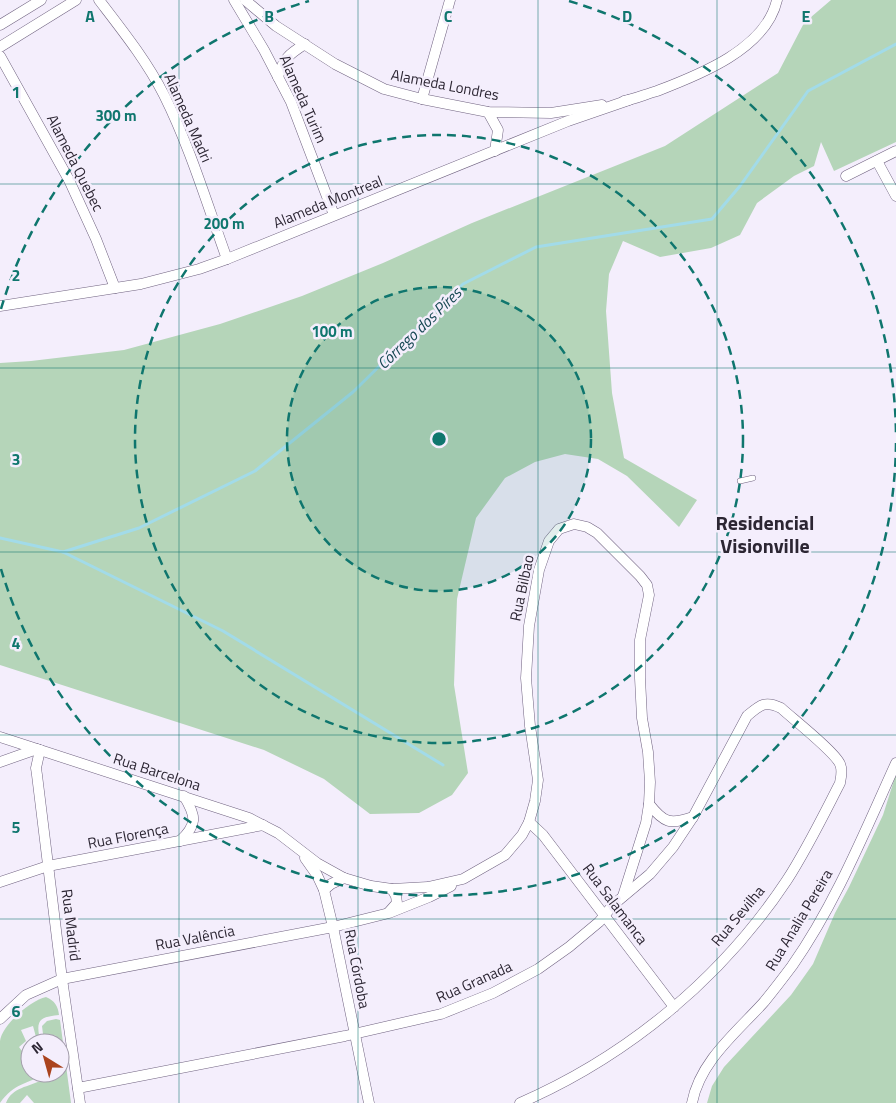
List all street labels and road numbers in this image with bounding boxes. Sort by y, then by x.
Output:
street label: Alameda Turim [274,51,333,147]
street label: Alameda Londres [389,63,501,106]
street label: Alameda Madri [159,70,218,166]
street label: Alameda Quebec [41,110,110,215]
street label: Alameda Montreal [270,169,386,234]
street label: Rua Bilbao [503,553,540,623]
street label: Rua Barcelona [110,747,204,797]
street label: Rua Florença [85,816,171,855]
street label: Rua Salamanca [577,858,654,950]
street label: Rua Analia Pereira [759,864,838,975]
street label: Rua Sevilha [705,880,770,951]
street label: Rua Madrid [56,888,87,962]
street label: Rua Valência [153,918,237,956]
street label: Rua Córdoba [339,927,377,1011]
street label: Rua Granada [432,954,516,1009]

